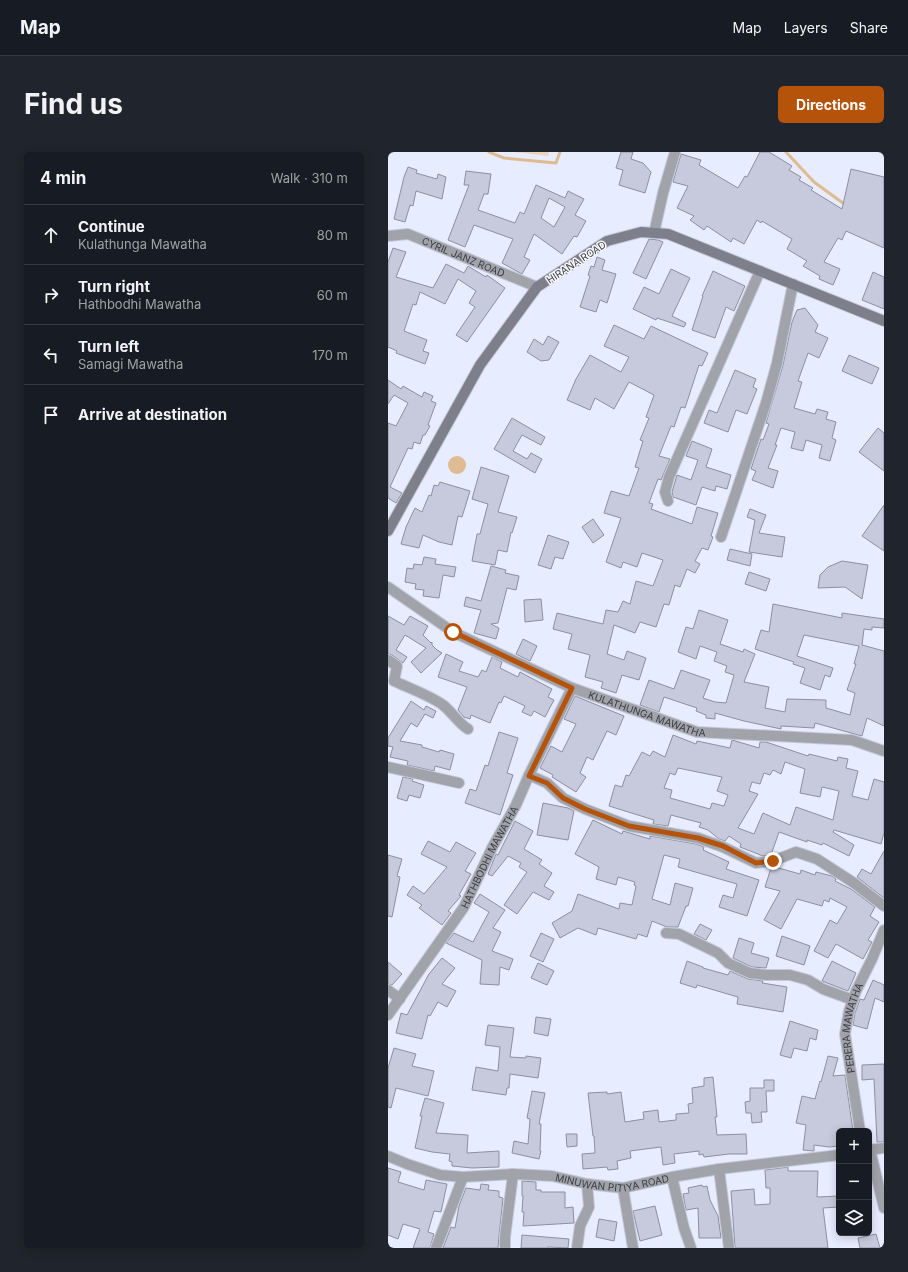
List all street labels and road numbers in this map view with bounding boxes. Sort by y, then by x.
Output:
street label: CYRIL JANZ ROAD [420,234,507,279]
street label: HIRANA ROAD [544,238,608,286]
street label: KULATHUNGA MAWATHA [587,688,706,738]
street label: HATHBODHI MAWATHA [458,804,520,910]
street label: PERERA MAWATHA [839,981,865,1074]
street label: MINUWAN PITIYA ROAD [554,1171,670,1194]

